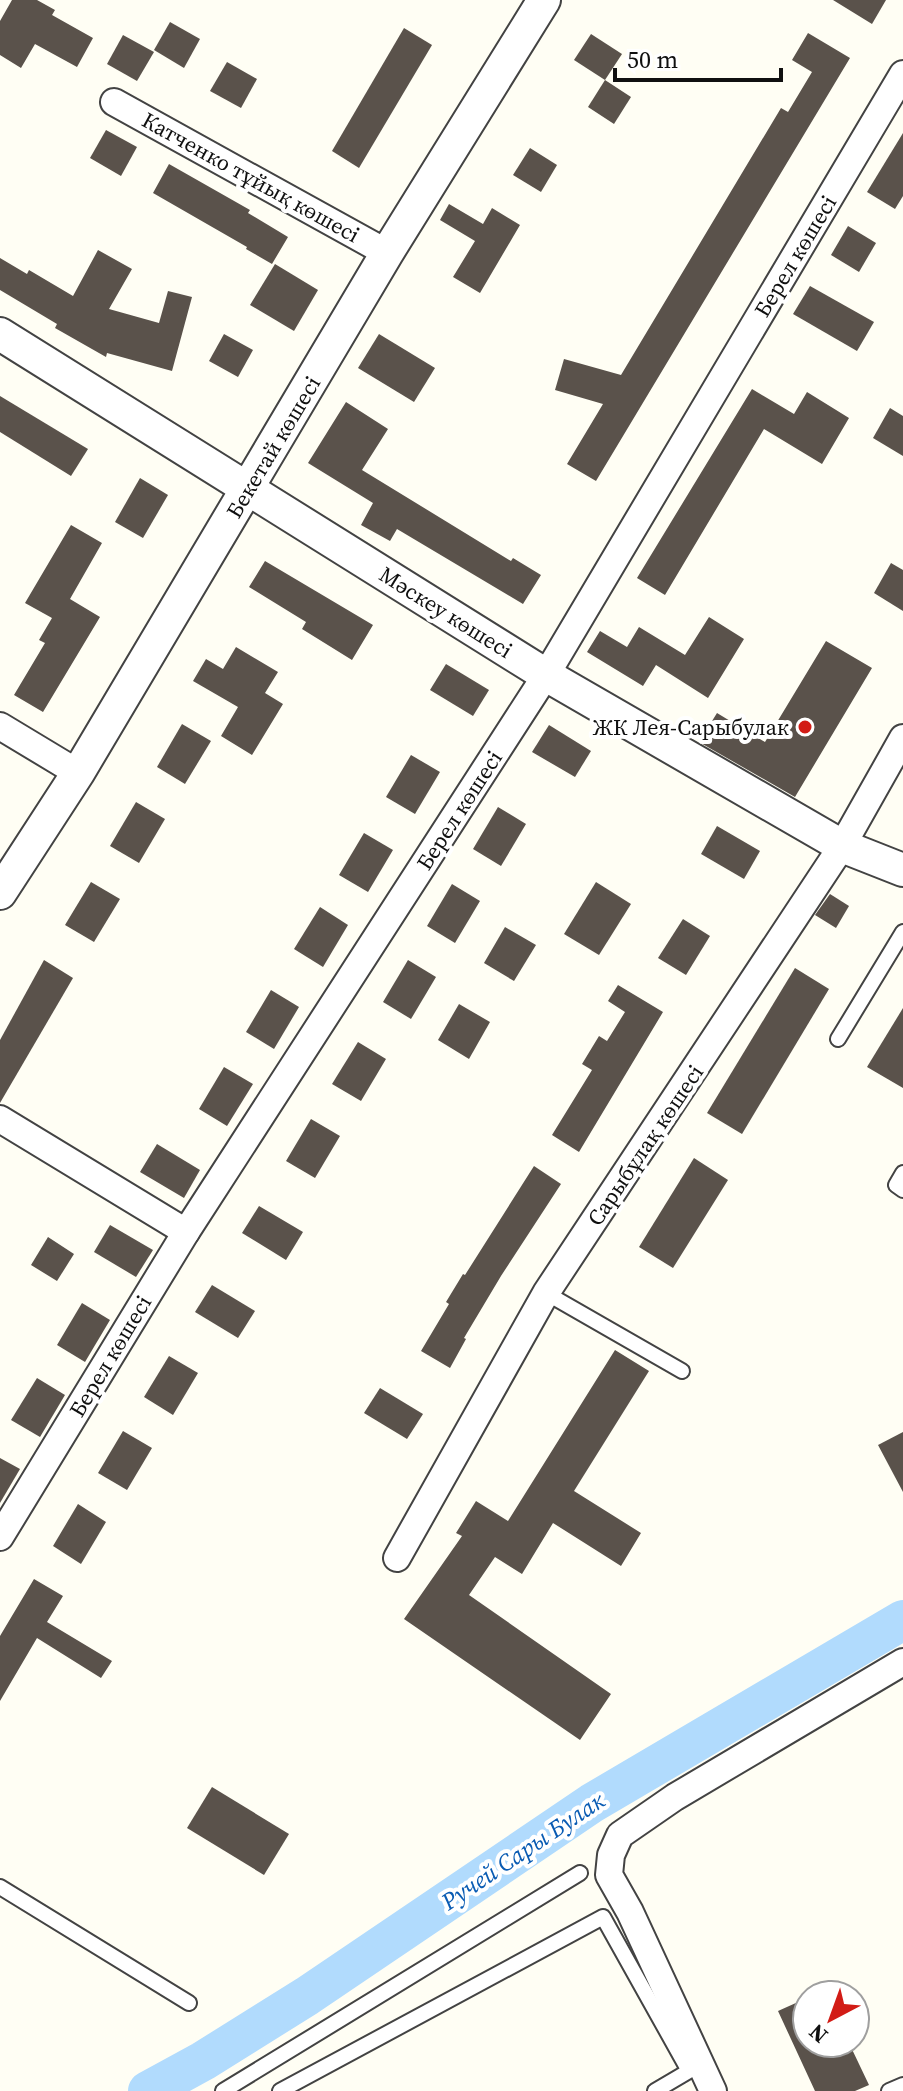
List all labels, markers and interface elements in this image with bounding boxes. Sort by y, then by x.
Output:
scale bar [615,32,781,82]
text: 50 m [627,43,678,76]
street label: Катченко тұйық көшесі [137,105,365,249]
street label: Берел көшесі [747,190,843,322]
street label: Бекетай көшесі [219,370,327,524]
street label: Мәскеу көшесі [374,559,518,665]
place label: ЖК Лея-Сарыбулак [593,712,789,742]
marker: ЖК Лея-Сарыбулак [796,718,814,736]
street label: Берел көшесі [409,744,509,876]
street label: Сарыбұлақ көшесі [580,1059,710,1231]
street label: Берел көшесі [62,1290,158,1422]
water label: Ручей Сары Булак [434,1784,611,1918]
north arrow [791,1979,871,2059]
text: N [802,2018,834,2051]

